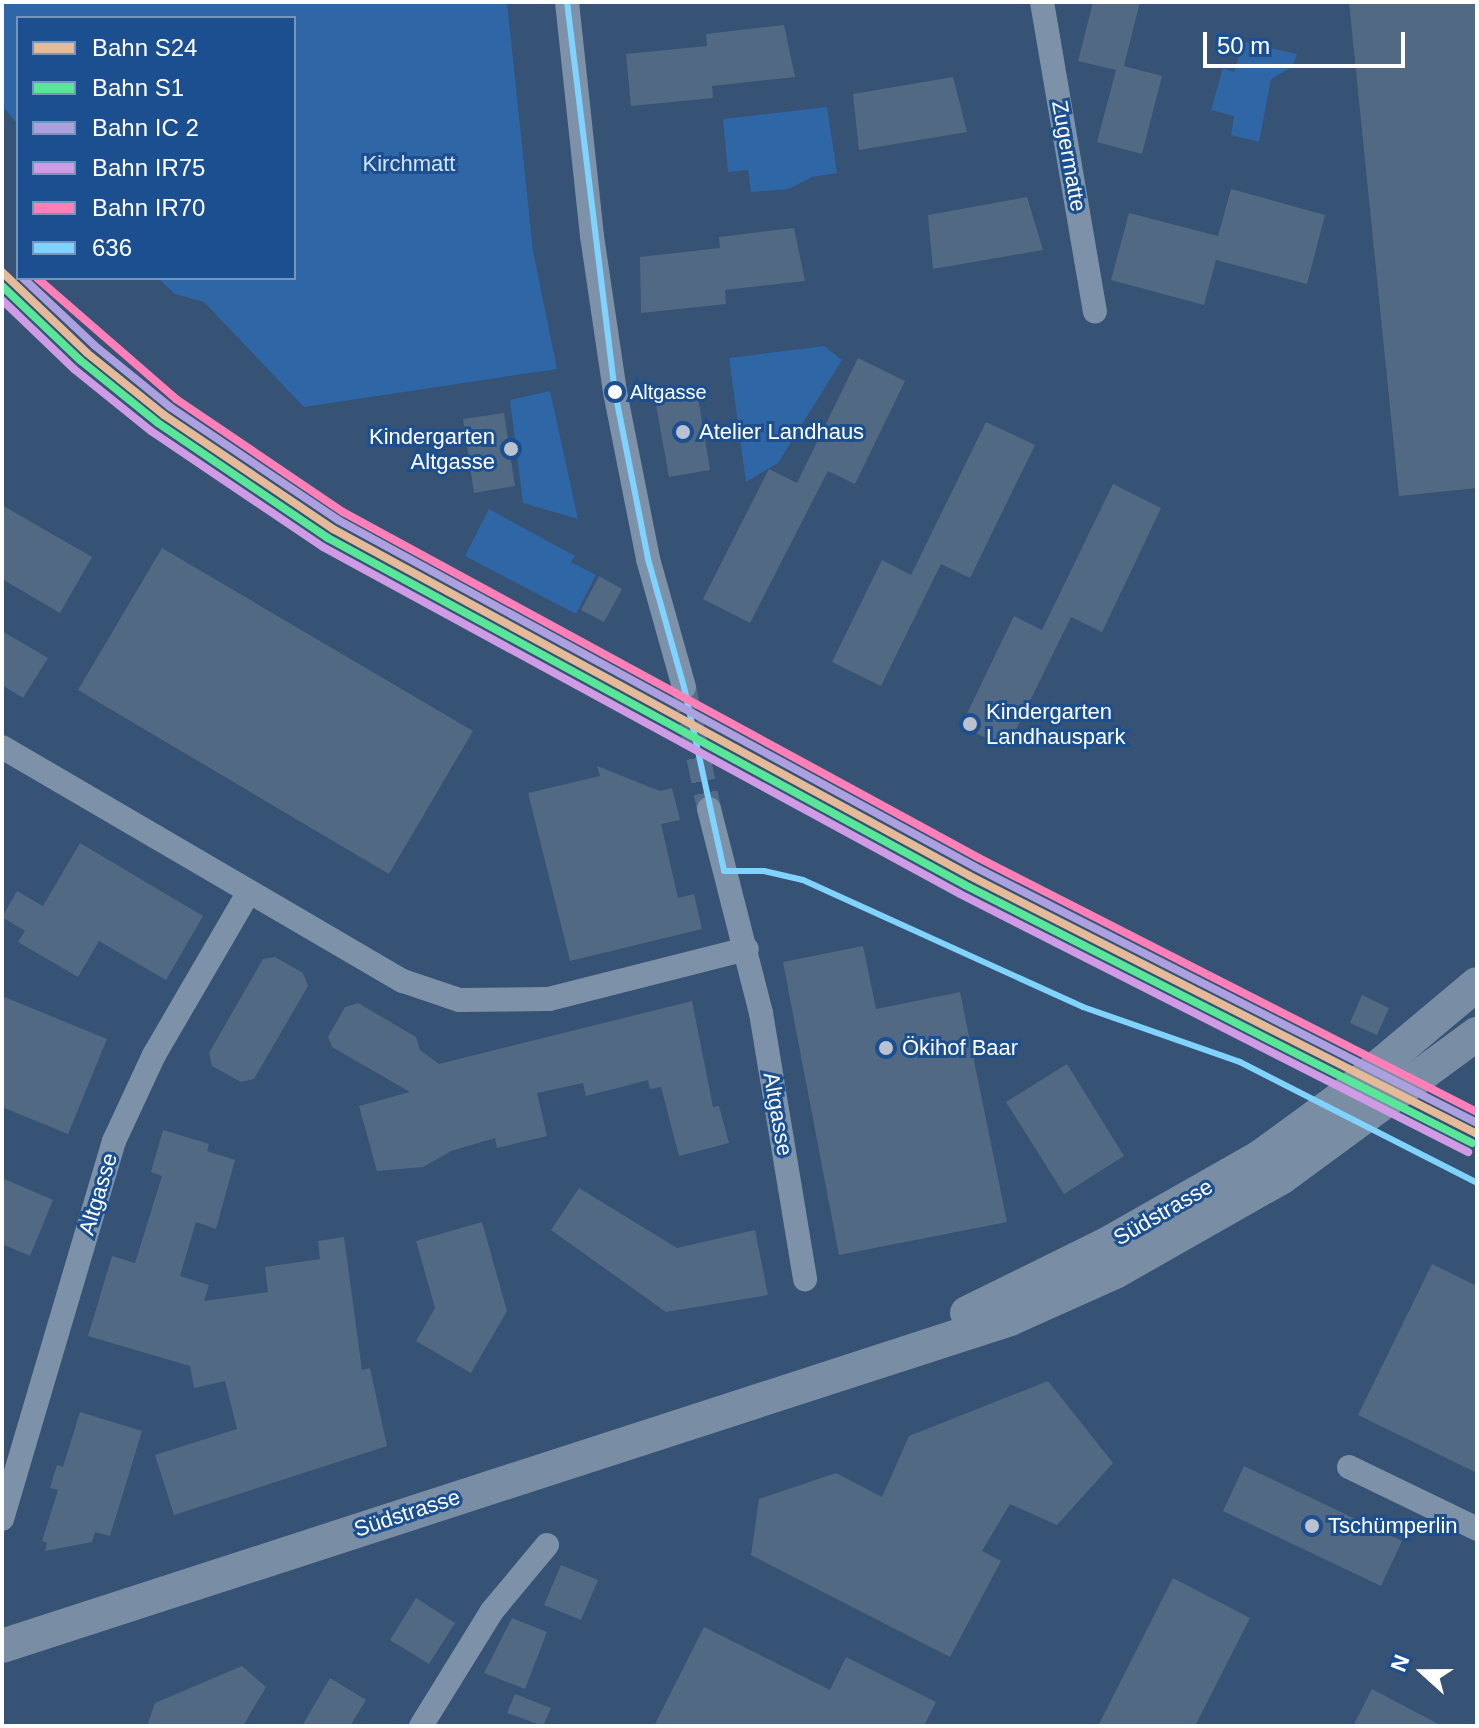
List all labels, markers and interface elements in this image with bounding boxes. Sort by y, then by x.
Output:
legend [16,16,296,280]
scale bar [1207,16,1409,66]
text: 50 m [1217,32,1270,59]
text: Bahn S24 [92,34,197,61]
text: Bahn S1 [92,74,184,101]
street label: Zugermatte [1046,98,1092,214]
text: Bahn IC 2 [92,114,199,141]
park label: Kirchmatt [363,151,455,177]
text: Bahn IR75 [92,154,205,181]
text: Bahn IR70 [92,194,205,221]
text: 636 [92,234,132,261]
place label: Altgasse [630,380,707,404]
marker: Altgasse [607,384,623,400]
place label: Atelier Landhaus [699,419,864,445]
place label: Kindergarten Altgasse [369,423,495,474]
marker: Atelier Landhaus [674,423,692,441]
marker: Kindergarten Altgasse [502,440,520,458]
place label: Kindergarten Landhauspark [986,698,1125,750]
marker: Kindergarten Landhauspark [961,715,979,733]
place label: Ökihof Baar [902,1035,1018,1061]
marker: Ökihof Baar [877,1039,895,1057]
street label: Altgasse [758,1070,798,1158]
street label: Altgasse [73,1150,123,1238]
street label: Südstrasse [1109,1173,1217,1251]
street label: Südstrasse [351,1483,463,1543]
place label: Tschümperlin [1328,1513,1458,1539]
marker: Tschümperlin [1303,1517,1321,1535]
north arrow [1383,1632,1463,1712]
text: N [1386,1651,1415,1675]

